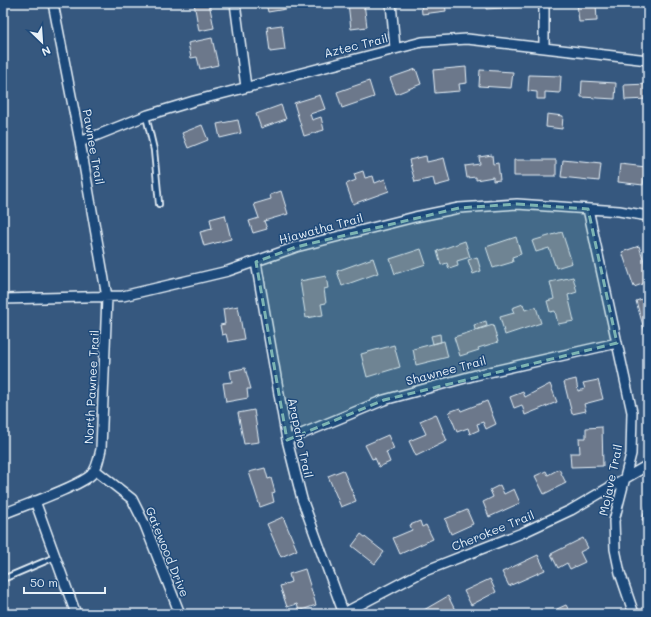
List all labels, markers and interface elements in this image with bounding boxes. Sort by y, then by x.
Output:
north arrow [22,22,62,62]
street label: Aztec Trail [322,29,389,61]
text: N [39,43,53,60]
street label: Pawnee Trail [79,108,108,186]
street label: Hiawatha Trail [277,209,365,247]
street label: North Pawnee Trail [80,329,102,444]
street label: Shawnee Trail [404,352,488,388]
street label: Arapaho Trail [285,396,317,479]
street label: Mojave Trail [595,443,625,517]
street label: Gatewood Drive [143,504,193,599]
street label: Cherokee Trail [449,506,536,554]
scale bar [24,569,105,595]
text: 50 m [30,574,58,590]

